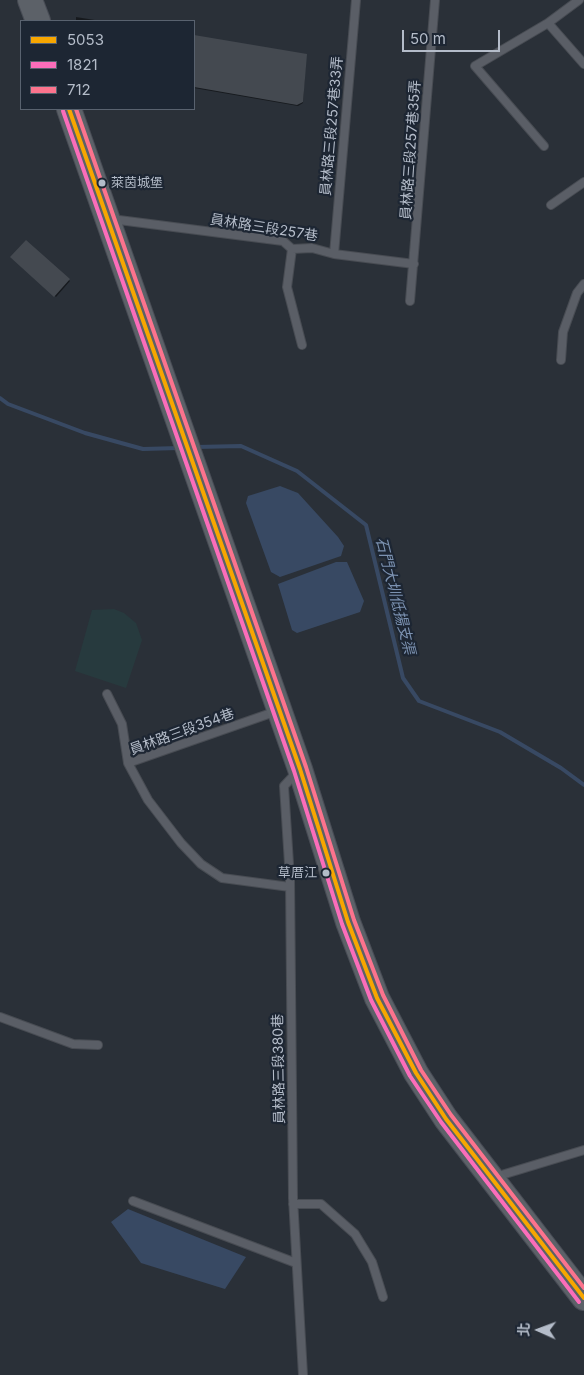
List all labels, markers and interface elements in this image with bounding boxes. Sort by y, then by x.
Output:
legend [20,20,195,110]
scale bar [404,20,502,52]
text: 50 m [410,29,446,48]
text: 5053 [67,30,104,49]
text: 1821 [67,55,98,74]
street label: 員林路三段257巷33弄 [318,55,346,197]
text: 712 [67,80,91,99]
street label: 員林路三段257巷35弄 [398,80,424,220]
place label: 萊茵城堡 [111,175,163,191]
marker: 萊茵城堡 [97,178,107,188]
street label: 員林路三段257巷 [209,211,319,245]
water label: 石門大圳低揚支渠 [372,536,418,656]
street label: 員林路三段354巷 [127,705,237,759]
place label: 草厝江 [278,865,317,881]
marker: 草厝江 [321,868,331,878]
street label: 員林路三段380巷 [270,1014,288,1124]
north arrow [514,1305,564,1355]
text: 北 [515,1322,532,1337]

